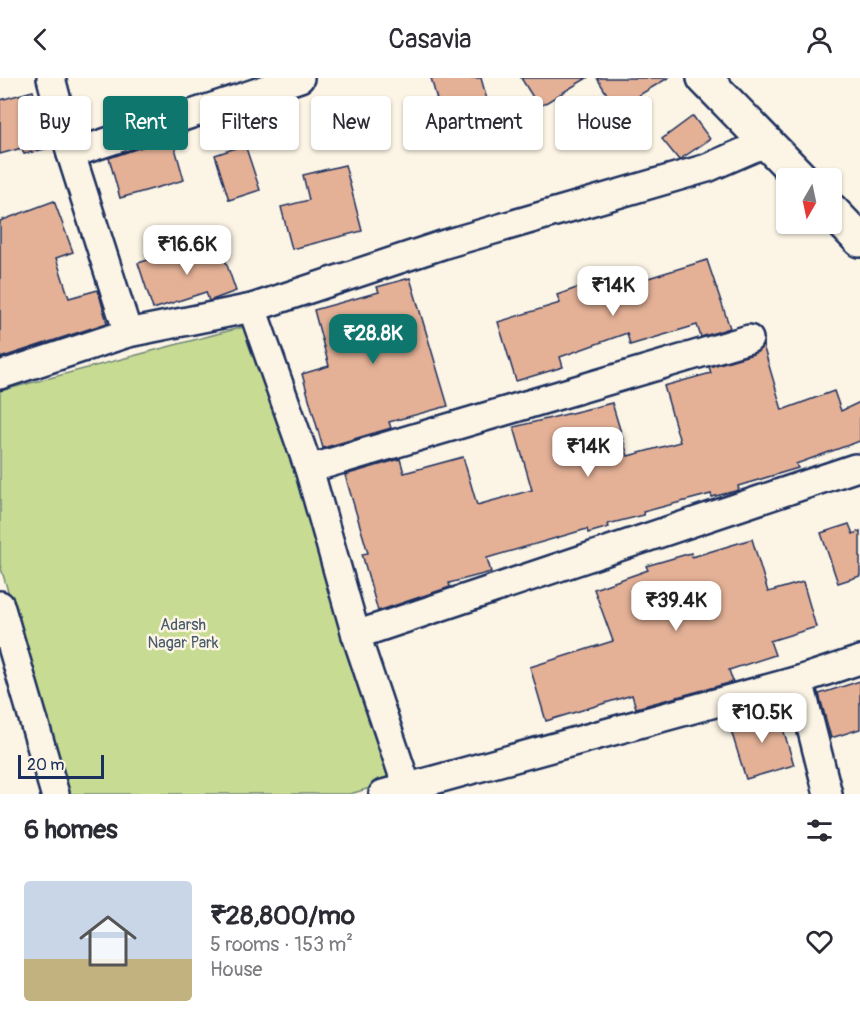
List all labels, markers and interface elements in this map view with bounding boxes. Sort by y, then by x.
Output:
icon: back [24,23,57,56]
text: Casavia [388,23,472,56]
icon: person [803,23,836,56]
chip: Buy [18,96,91,150]
chip: Rent [103,96,188,150]
chip: Filters [200,96,299,150]
chip: New [311,96,391,150]
chip: Apartment [403,96,543,150]
chip: House [555,96,652,150]
north arrow [776,168,842,234]
map controls [776,168,842,234]
pin: ₹16.6K [138,225,236,276]
text: ₹16.6K [157,232,217,257]
pin: ₹14K [577,266,649,317]
text: ₹14K [591,273,635,298]
pin: ₹28.8K [324,314,422,365]
text: ₹28.8K [343,321,403,346]
pin: ₹14K [552,427,624,478]
text: ₹14K [566,434,610,459]
pin: ₹39.4K [627,581,725,632]
text: ₹39.4K [645,588,707,613]
park label: Adarsh Nagar Park [148,615,219,653]
pin: ₹10.5K [713,693,811,744]
text: ₹10.5K [732,700,792,725]
scale bar [18,752,104,780]
text: 20 m [27,755,65,775]
text: 6 homes [24,814,118,846]
icon: filters [803,814,836,847]
text: ₹28,800/mo [210,900,355,932]
icon: home [72,905,144,977]
icon: heart [803,925,836,958]
text: 5 rooms · 153 m² [210,932,353,957]
text: House [210,957,262,982]

